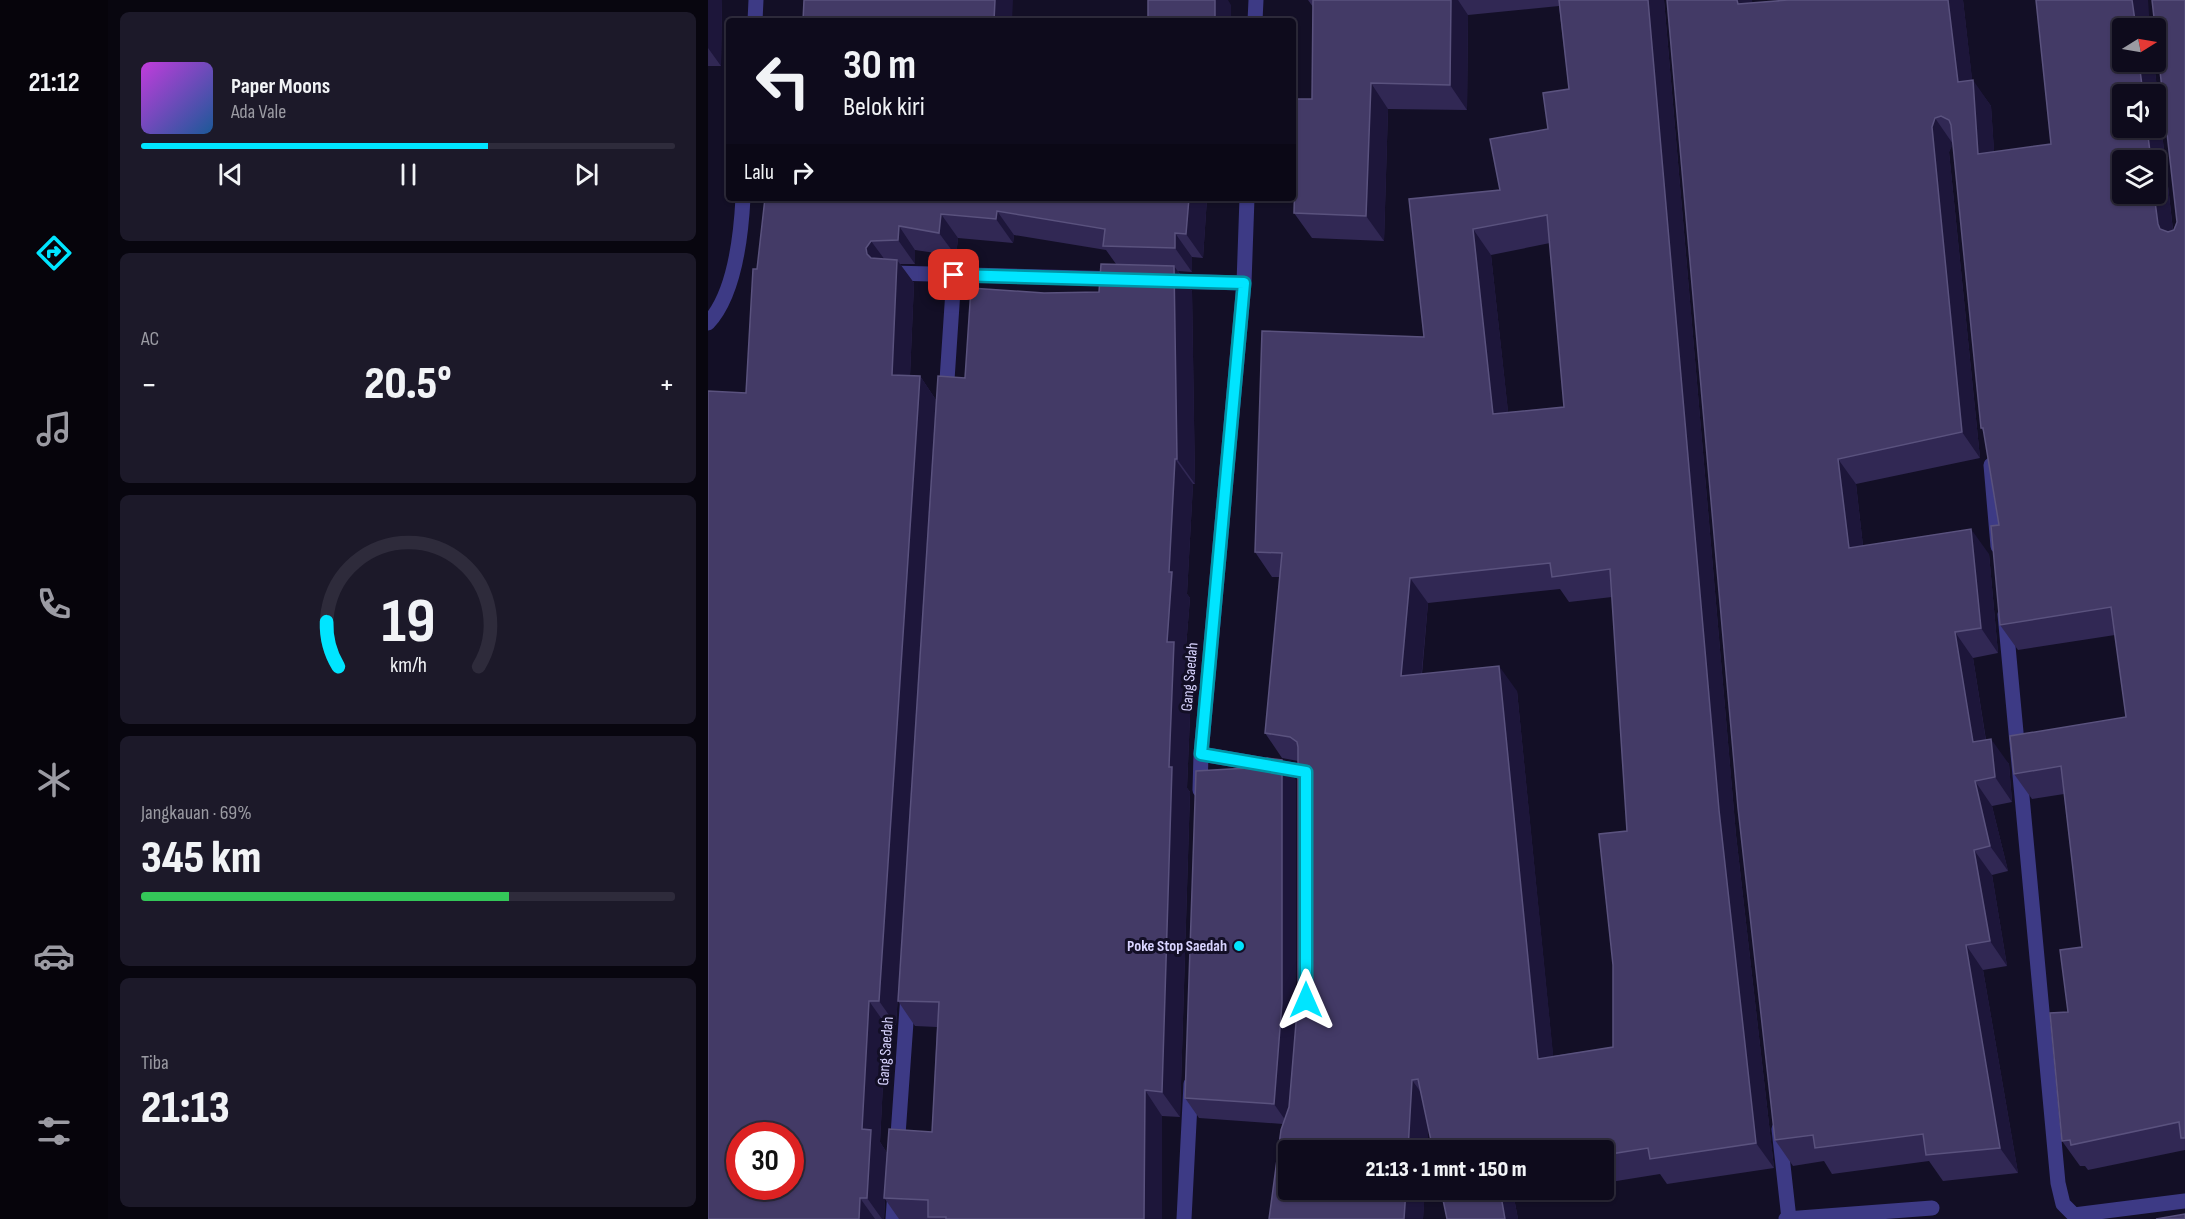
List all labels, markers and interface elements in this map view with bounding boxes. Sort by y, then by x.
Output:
north arrow [2112,18,2166,72]
map controls [2112,18,2166,204]
text: 30 m [843,40,916,91]
icon: left [744,42,822,120]
text: 21:12 [28,67,80,99]
text: Paper Moons [231,73,330,100]
button: sound [2112,84,2166,138]
text: Belok kiri [843,91,925,123]
text: Ada Vale [231,100,286,124]
button: layers [2112,150,2166,204]
icon: right [786,156,819,189]
icon: previous [214,158,247,191]
icon: pause [392,158,425,191]
icon: next [570,158,603,191]
text: Lalu [744,159,774,186]
icon: directions [33,232,75,274]
pin [928,249,979,300]
icon: arrive [937,258,970,291]
text: AC [141,327,159,351]
text: 20.5° [364,357,452,412]
text: − [141,365,157,405]
text: + [659,365,675,405]
icon: music [33,408,75,450]
icon: phone [33,583,75,625]
text: 19 [381,585,435,660]
street label: Gang Saedah [1178,642,1202,712]
text: km/h [389,653,427,678]
icon: climate [33,759,75,801]
text: Jangkauan · 69% [141,801,252,825]
text: 345 km [141,831,261,886]
icon: car [33,935,75,977]
place label: Poke Stop Saedah [1127,937,1227,956]
marker: Poke Stop Saedah [1232,939,1246,953]
position arrow [1274,968,1338,1032]
street label: Gang Saedah [874,1016,898,1086]
text: Tiba [141,1051,169,1075]
text: 21:13 [141,1081,230,1136]
icon: filters [33,1110,75,1152]
speed limit sign: 30 [726,1122,804,1200]
text: 21:13 · 1 mnt · 150 m [1366,1156,1527,1183]

